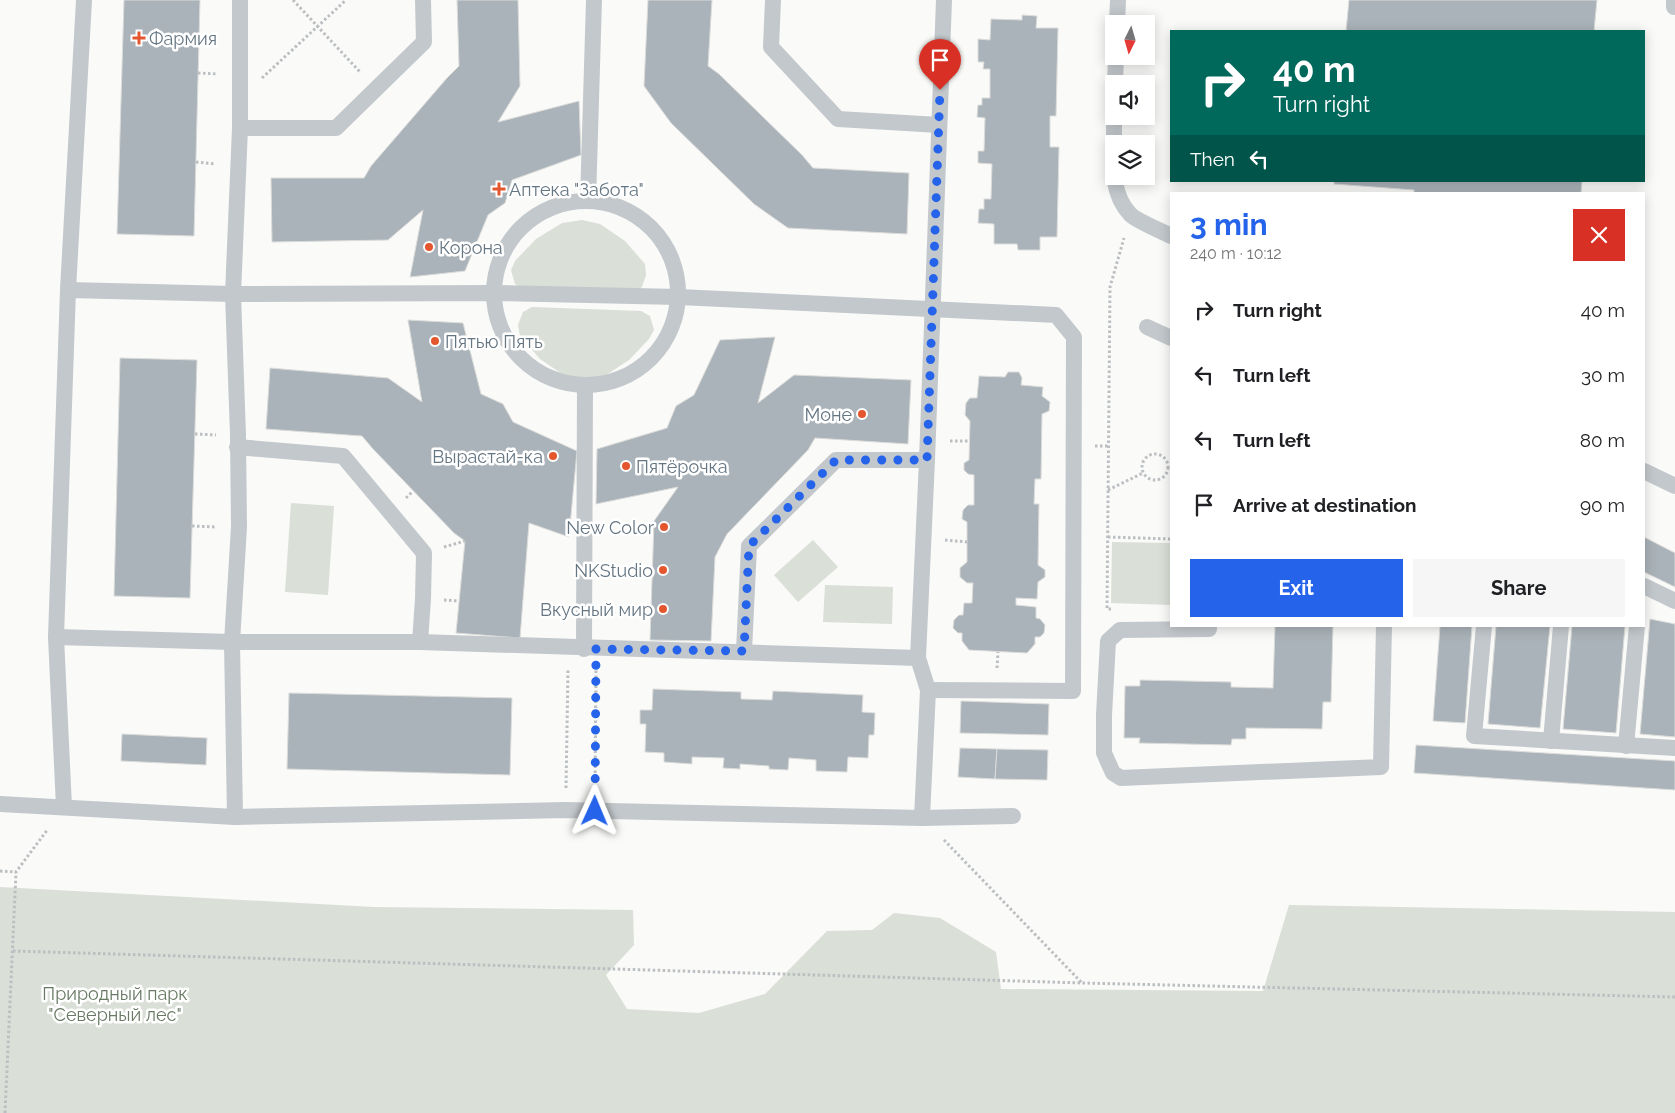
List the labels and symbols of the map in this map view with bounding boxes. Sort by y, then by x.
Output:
north arrow [1105,15,1155,65]
place label: Фармия [149,28,217,49]
marker: Фармия [133,32,145,44]
pin [919,39,961,90]
place label: Аптека "Забота" [509,179,644,200]
marker: Аптека "Забота" [493,183,505,195]
place label: Корона [439,237,503,258]
marker: Корона [423,241,435,253]
place label: Пятью Пять [445,331,543,352]
marker: Пятью Пять [429,335,441,347]
place label: Моне [805,404,852,425]
marker: Моне [856,408,868,420]
place label: Вырастай-ка [432,446,543,467]
marker: Вырастай-ка [547,450,559,462]
place label: Пятёрочка [636,456,728,477]
marker: Пятёрочка [620,460,632,472]
place label: New Color [566,517,655,538]
marker: New Color [658,521,670,533]
place label: NKStudio [574,560,653,581]
marker: NKStudio [657,564,669,576]
place label: Вкусный мир [540,599,653,620]
marker: Вкусный мир [657,603,669,615]
position arrow [568,784,620,836]
park label: Природный парк "Северный лес" [42,983,188,1025]

